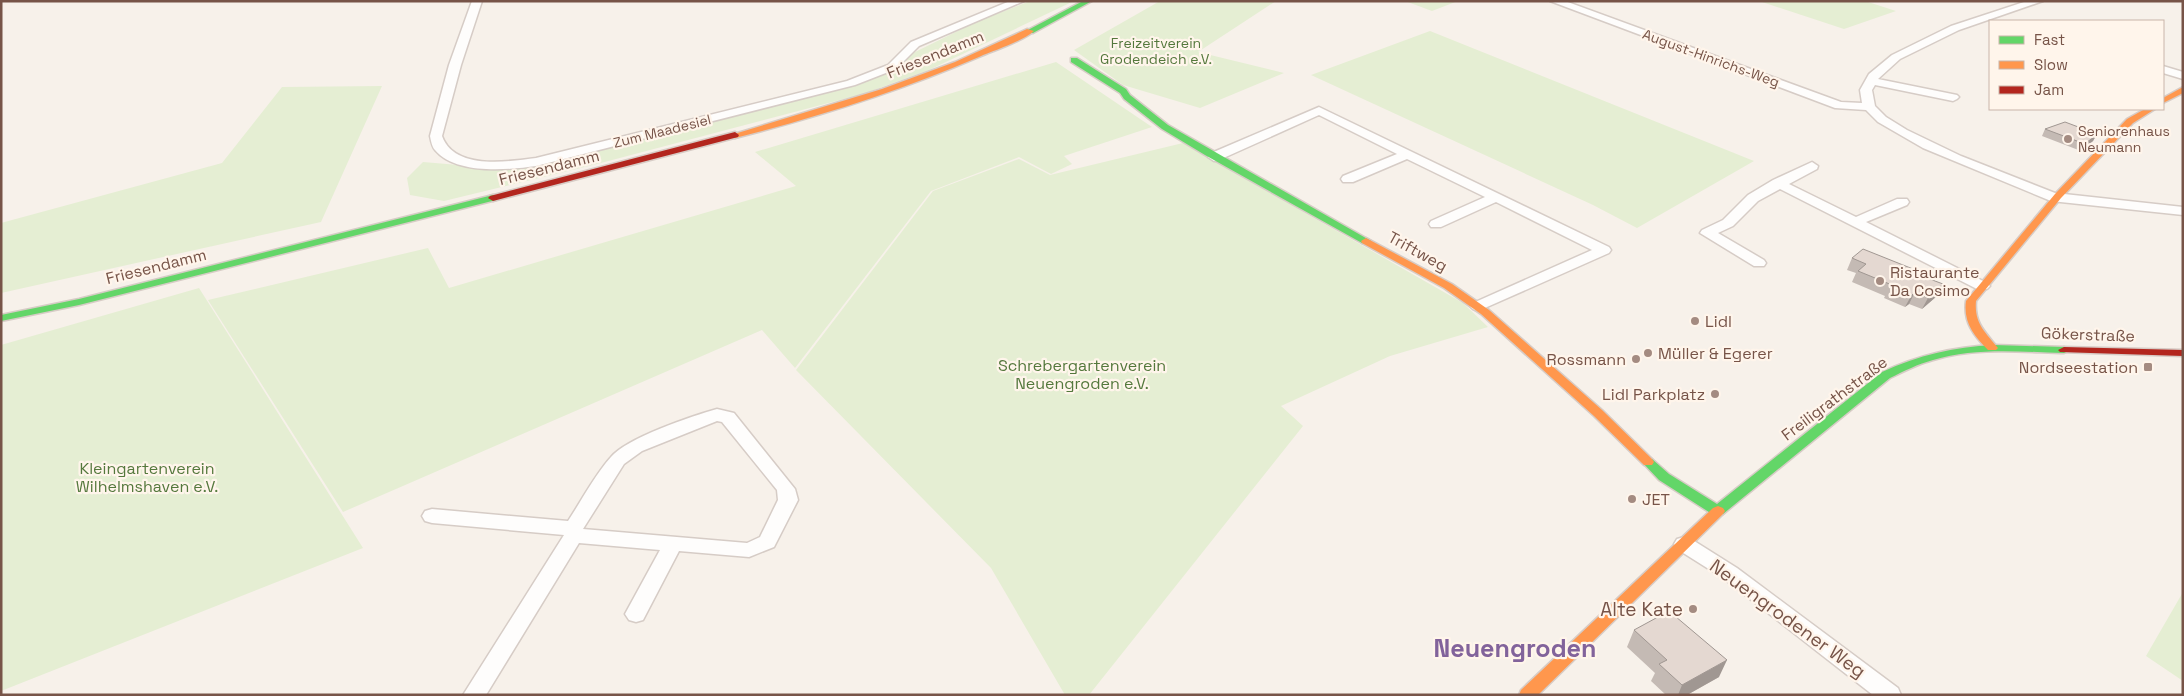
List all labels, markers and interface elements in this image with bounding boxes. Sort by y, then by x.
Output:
legend [1989,20,2164,110]
street label: Friesendamm [884,25,987,83]
street label: August-Hinrichs-Weg [1640,25,1782,91]
text: Fast [2034,30,2065,49]
park label: Freizeitverein Grodendeich e.V. [1100,34,1212,68]
text: Slow [2034,55,2068,74]
text: Jam [2034,80,2064,99]
street label: Zum Maadesiel [611,110,713,152]
place label: Seniorenhaus Neumann [2078,122,2170,156]
marker: Seniorenhaus Neumann [2062,133,2074,145]
street label: Friesendamm [497,145,602,190]
street label: Triftweg [1384,227,1451,276]
street label: Friesendamm [104,244,209,289]
place label: Ristaurante Da Cosimo [1890,262,1979,301]
marker: Ristaurante Da Cosimo [1874,275,1886,287]
place label: Lidl [1705,311,1732,332]
marker: Lidl [1689,315,1701,327]
street label: Gökerstraße [2041,322,2135,347]
place label: Müller & Egerer [1658,343,1773,364]
marker: Müller & Egerer [1642,347,1654,359]
place label: Rossmann [1547,349,1626,370]
street label: Freiligrathstraße [1777,352,1892,445]
marker: Rossmann [1630,353,1642,365]
park label: Schrebergartenverein Neuengroden e.V. [998,355,1166,394]
place label: Nordseestation [2019,357,2138,378]
marker: Nordseestation [2142,361,2154,373]
place label: Lidl Parkplatz [1602,384,1705,405]
marker: Lidl Parkplatz [1709,388,1721,400]
park label: Kleingartenverein Wilhelmshaven e.V. [76,458,218,497]
place label: JET [1642,489,1670,510]
marker: JET [1626,493,1638,505]
street label: Neuengrodener Weg [1705,553,1871,684]
place label: Alte Kate [1600,597,1683,622]
marker: Alte Kate [1687,603,1699,615]
district label: Neuengroden [1434,632,1596,664]

